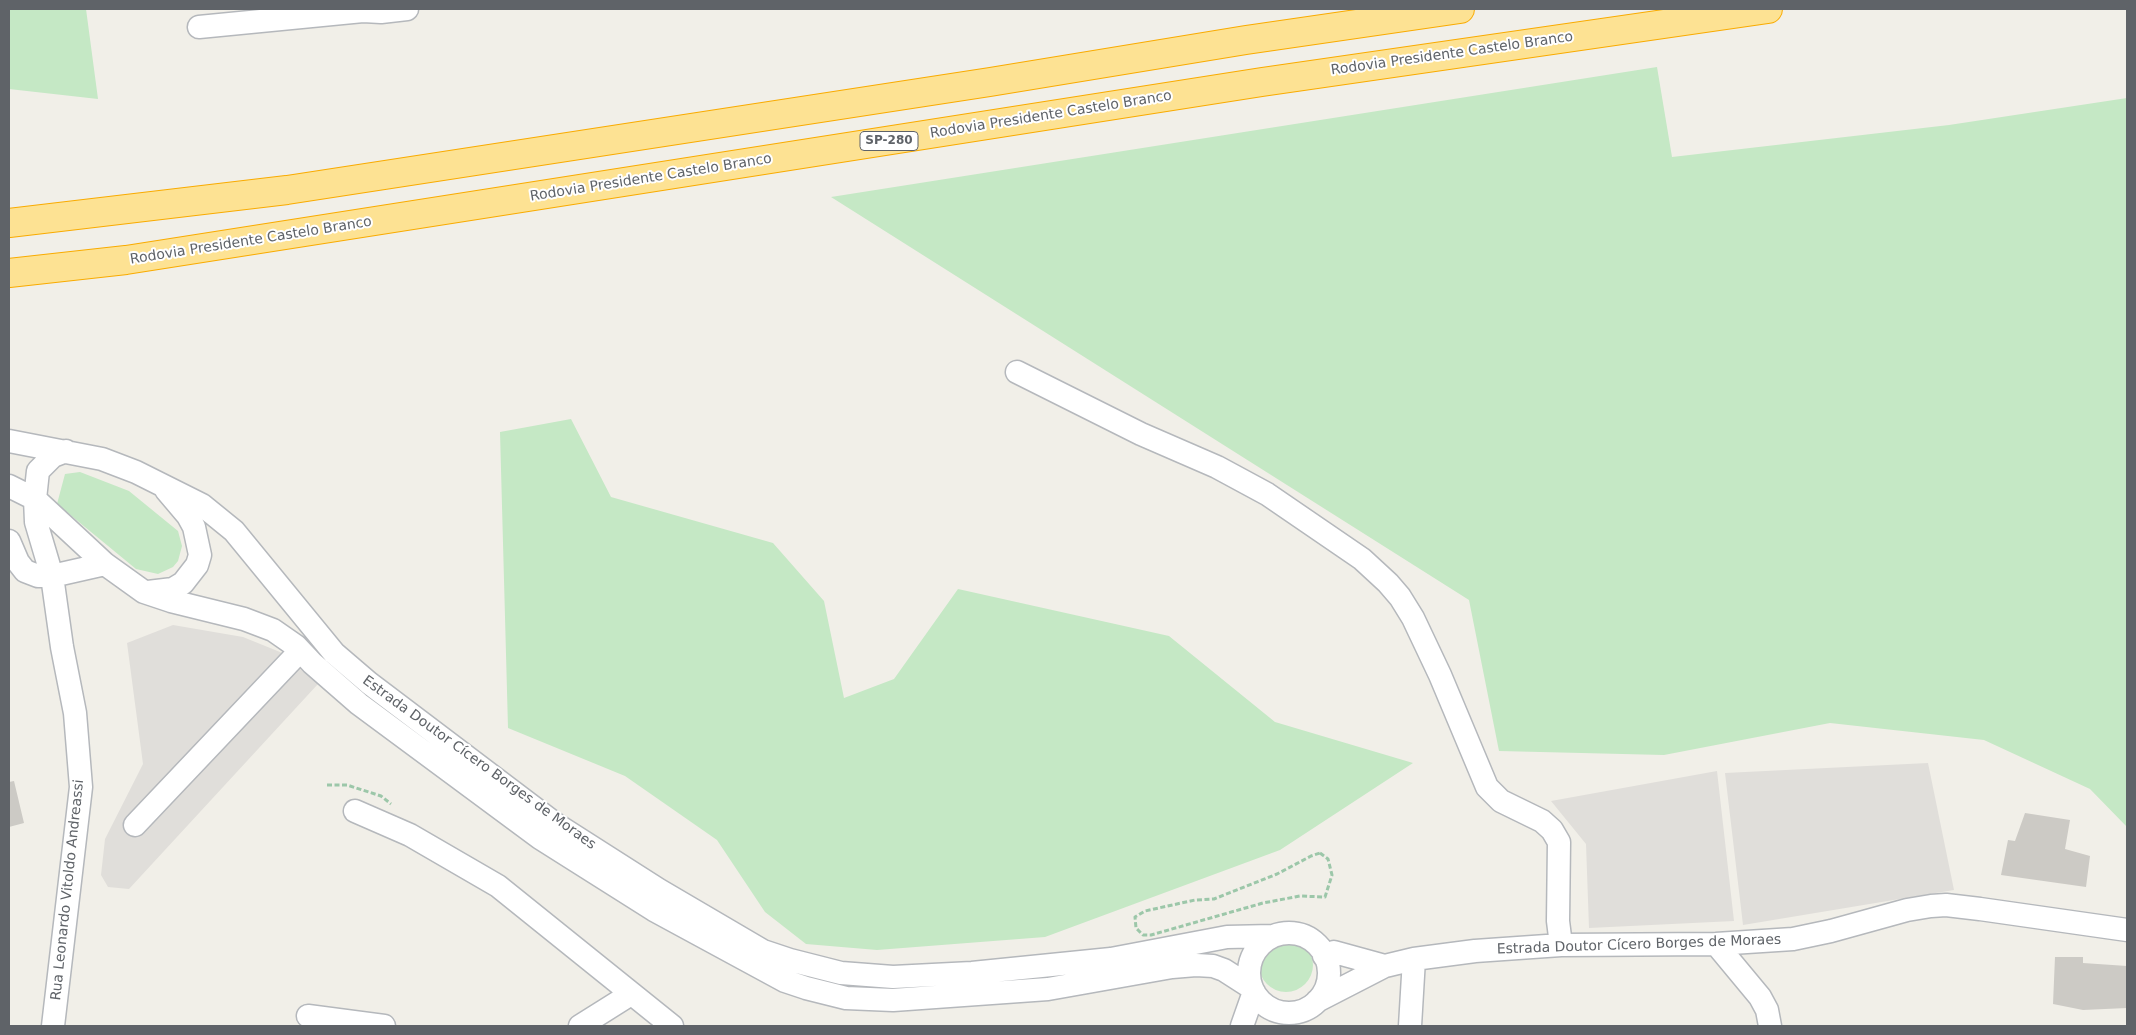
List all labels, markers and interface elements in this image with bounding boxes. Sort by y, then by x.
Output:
street label: Rodovia Presidente Castelo Branco [1330,29,1574,79]
street label: Rodovia Presidente Castelo Branco [929,88,1173,142]
road number: SP-280 [860,132,918,150]
street label: Rodovia Presidente Castelo Branco [529,151,773,205]
street label: Rodovia Presidente Castelo Branco [129,214,373,268]
street label: Estrada Doutor Cícero Borges de Moraes [359,673,599,853]
street label: Rua Leonardo Vitoldo Andreassi [48,779,88,1001]
street label: Estrada Doutor Cícero Borges de Moraes [1497,932,1781,958]

